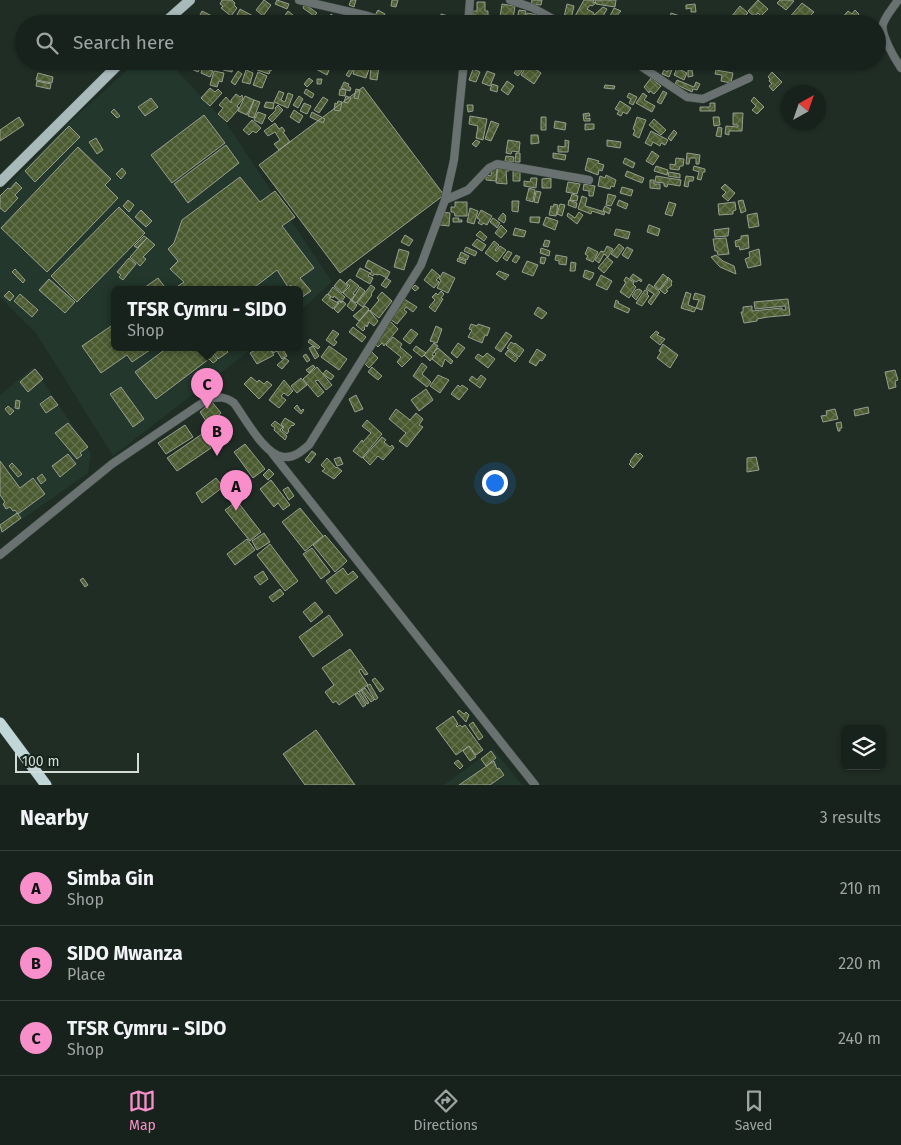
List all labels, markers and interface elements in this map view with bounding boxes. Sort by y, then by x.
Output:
search box [15,15,886,70]
icon: search [33,29,61,57]
text: Search here [73,31,174,54]
north arrow [781,85,826,130]
popup [111,286,303,351]
text: TFSR Cymru - SIDO [127,298,287,321]
text: Shop [127,321,164,340]
pin: C [191,368,223,409]
pin: B [201,415,233,456]
pin: A [220,470,252,511]
your location [482,470,508,496]
map controls [841,725,886,770]
button: layers [841,725,886,770]
scale bar [15,750,139,773]
text: 100 m [22,753,59,770]
text: Nearby [20,805,88,831]
text: 3 results [820,808,881,827]
text: Simba Gin [67,867,154,890]
text: A [31,879,41,898]
text: 210 m [840,879,881,898]
text: Shop [67,890,104,909]
text: SIDO Mwanza [67,942,183,965]
text: B [31,954,41,973]
text: 220 m [838,954,881,973]
text: Place [67,965,106,984]
text: TFSR Cymru - SIDO [67,1017,226,1040]
text: C [31,1029,41,1048]
text: 240 m [838,1029,881,1048]
text: Shop [67,1040,104,1059]
tab: Map [128,1087,156,1134]
tab: Directions [413,1087,478,1134]
tab: Saved [735,1087,773,1134]

